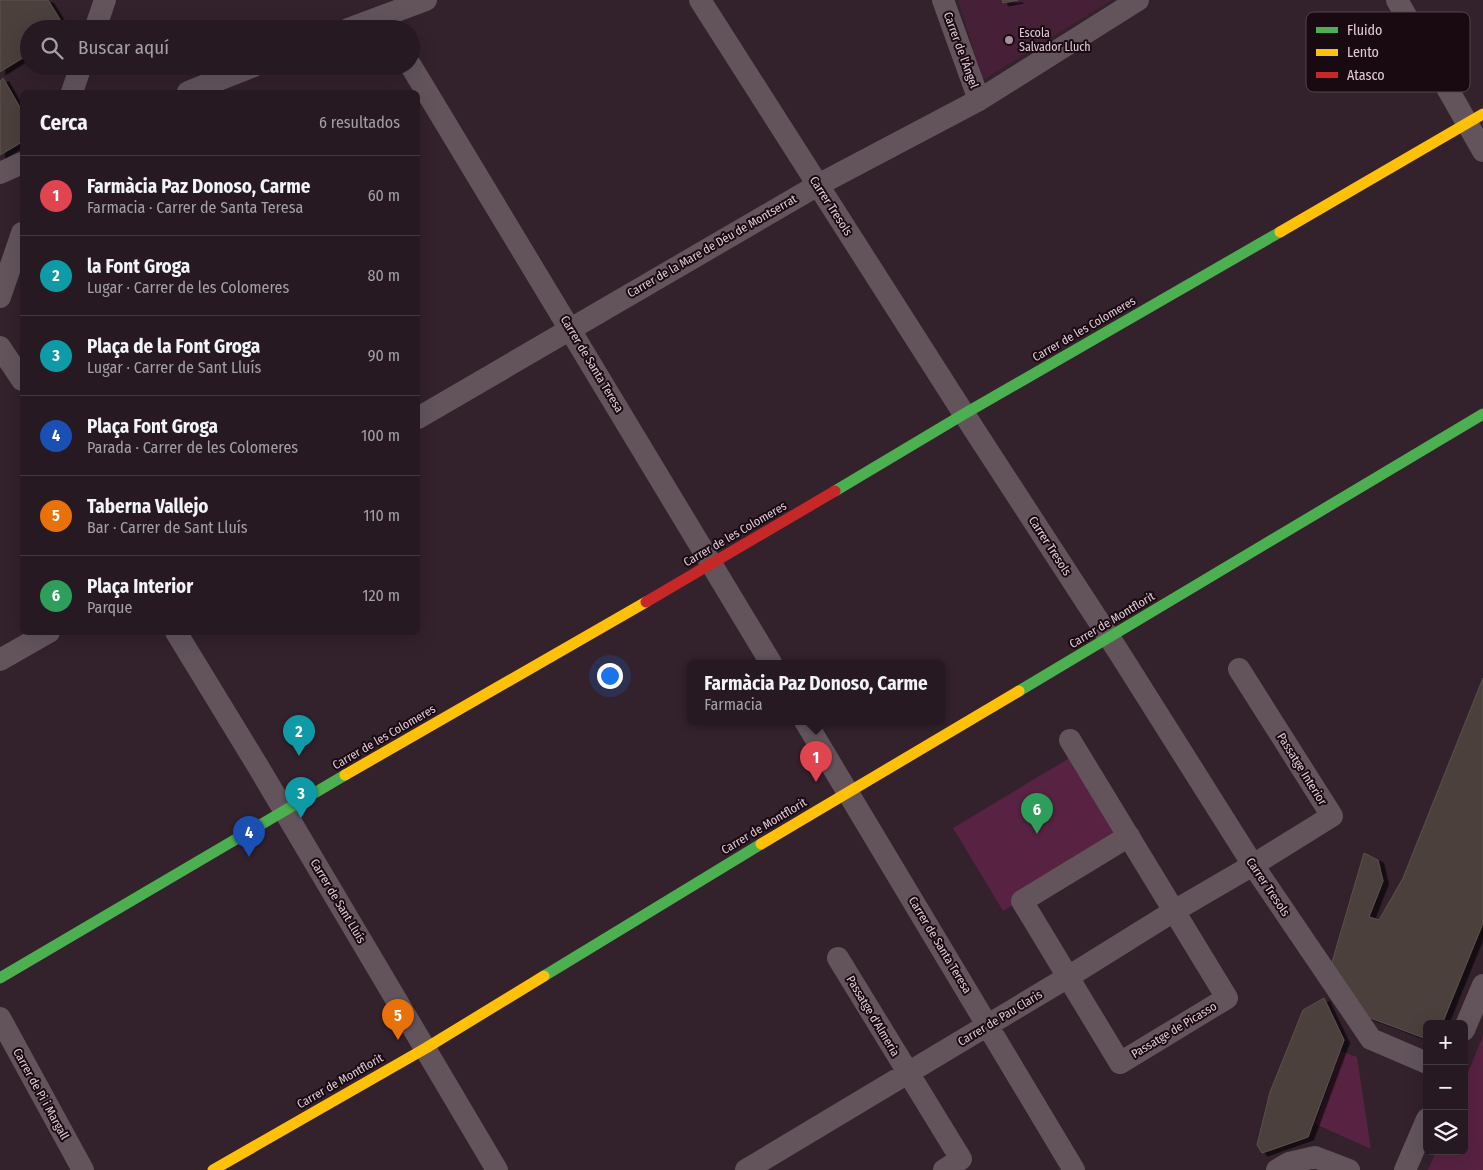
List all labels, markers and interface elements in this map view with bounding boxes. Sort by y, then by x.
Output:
street label: Carrer de l'Àngel [941,10,982,90]
legend [1306,12,1470,92]
search box [20,20,420,75]
text: Fluido [1347,22,1382,39]
place label: Escola Salvador Lluch [1019,26,1091,54]
icon: search [38,34,66,62]
marker: Escola Salvador Lluch [1003,34,1015,46]
text: Buscar aquí [78,36,169,59]
text: Lento [1347,44,1379,61]
text: Atasco [1347,67,1385,84]
text: Cerca [40,110,88,136]
text: 6 resultados [319,113,400,132]
street label: Carrer Tresols [807,174,855,238]
text: Farmàcia Paz Donoso, Carme [87,175,310,198]
text: 1 [53,186,59,205]
text: 60 m [368,186,400,205]
street label: Carrer de la Mare de Déu de Montserrat [625,192,799,300]
text: Farmacia · Carrer de Santa Teresa [87,198,303,217]
text: la Font Groga [87,255,190,278]
text: 2 [52,266,60,285]
text: 80 m [368,266,400,285]
text: Lugar · Carrer de les Colomeres [87,278,289,297]
street label: Carrer de les Colomeres [1030,294,1138,364]
street label: Carrer de Santa Teresa [558,313,626,415]
text: Plaça de la Font Groga [87,335,260,358]
text: 3 [52,346,60,365]
text: 90 m [368,346,400,365]
text: Lugar · Carrer de Sant Lluís [87,358,261,377]
text: Plaça Font Groga [87,415,218,438]
text: 4 [52,426,60,445]
text: 100 m [361,426,400,445]
text: Parada · Carrer de les Colomeres [87,438,298,457]
text: Taberna Vallejo [87,495,209,518]
street label: Carrer de les Colomeres [681,499,789,569]
text: 5 [52,506,60,525]
text: 110 m [363,506,400,525]
street label: Carrer Tresols [1026,514,1074,578]
text: Bar · Carrer de Sant Lluís [87,518,248,537]
text: Plaça Interior [87,575,193,598]
text: 6 [52,586,60,605]
text: 120 m [362,586,400,605]
street label: Carrer de Montflorit [1067,589,1157,651]
text: Parque [87,598,132,617]
popup [687,660,945,725]
your location [597,663,623,689]
text: Farmàcia Paz Donoso, Carme [704,672,928,695]
text: Farmacia [704,695,763,714]
street label: Carrer de les Colomeres [330,702,438,772]
pin: 2 [283,715,315,756]
street label: Passatge Interior [1274,730,1330,808]
pin: 1 [800,741,832,782]
pin: 3 [285,777,317,818]
pin: 6 [1021,793,1053,834]
street label: Carrer de Montflorit [719,795,809,857]
pin: 4 [233,816,265,857]
street label: Carrer Tresols [1243,855,1293,919]
street label: Carrer de Sant Lluís [307,856,369,946]
street label: Carrer de Santa Teresa [906,894,974,996]
street label: Passatge d'Almeria [843,973,903,1059]
street label: Carrer de Pau Claris [955,987,1045,1049]
pin: 5 [382,999,414,1040]
street label: Passatge de Picasso [1129,999,1219,1061]
map controls [1423,1020,1468,1155]
button: + [1423,1020,1468,1065]
street label: Carrer de Pi i Margall [10,1046,72,1142]
street label: Carrer de Montflorit [294,1051,386,1111]
button: − [1423,1065,1468,1110]
button: layers [1423,1110,1468,1155]

